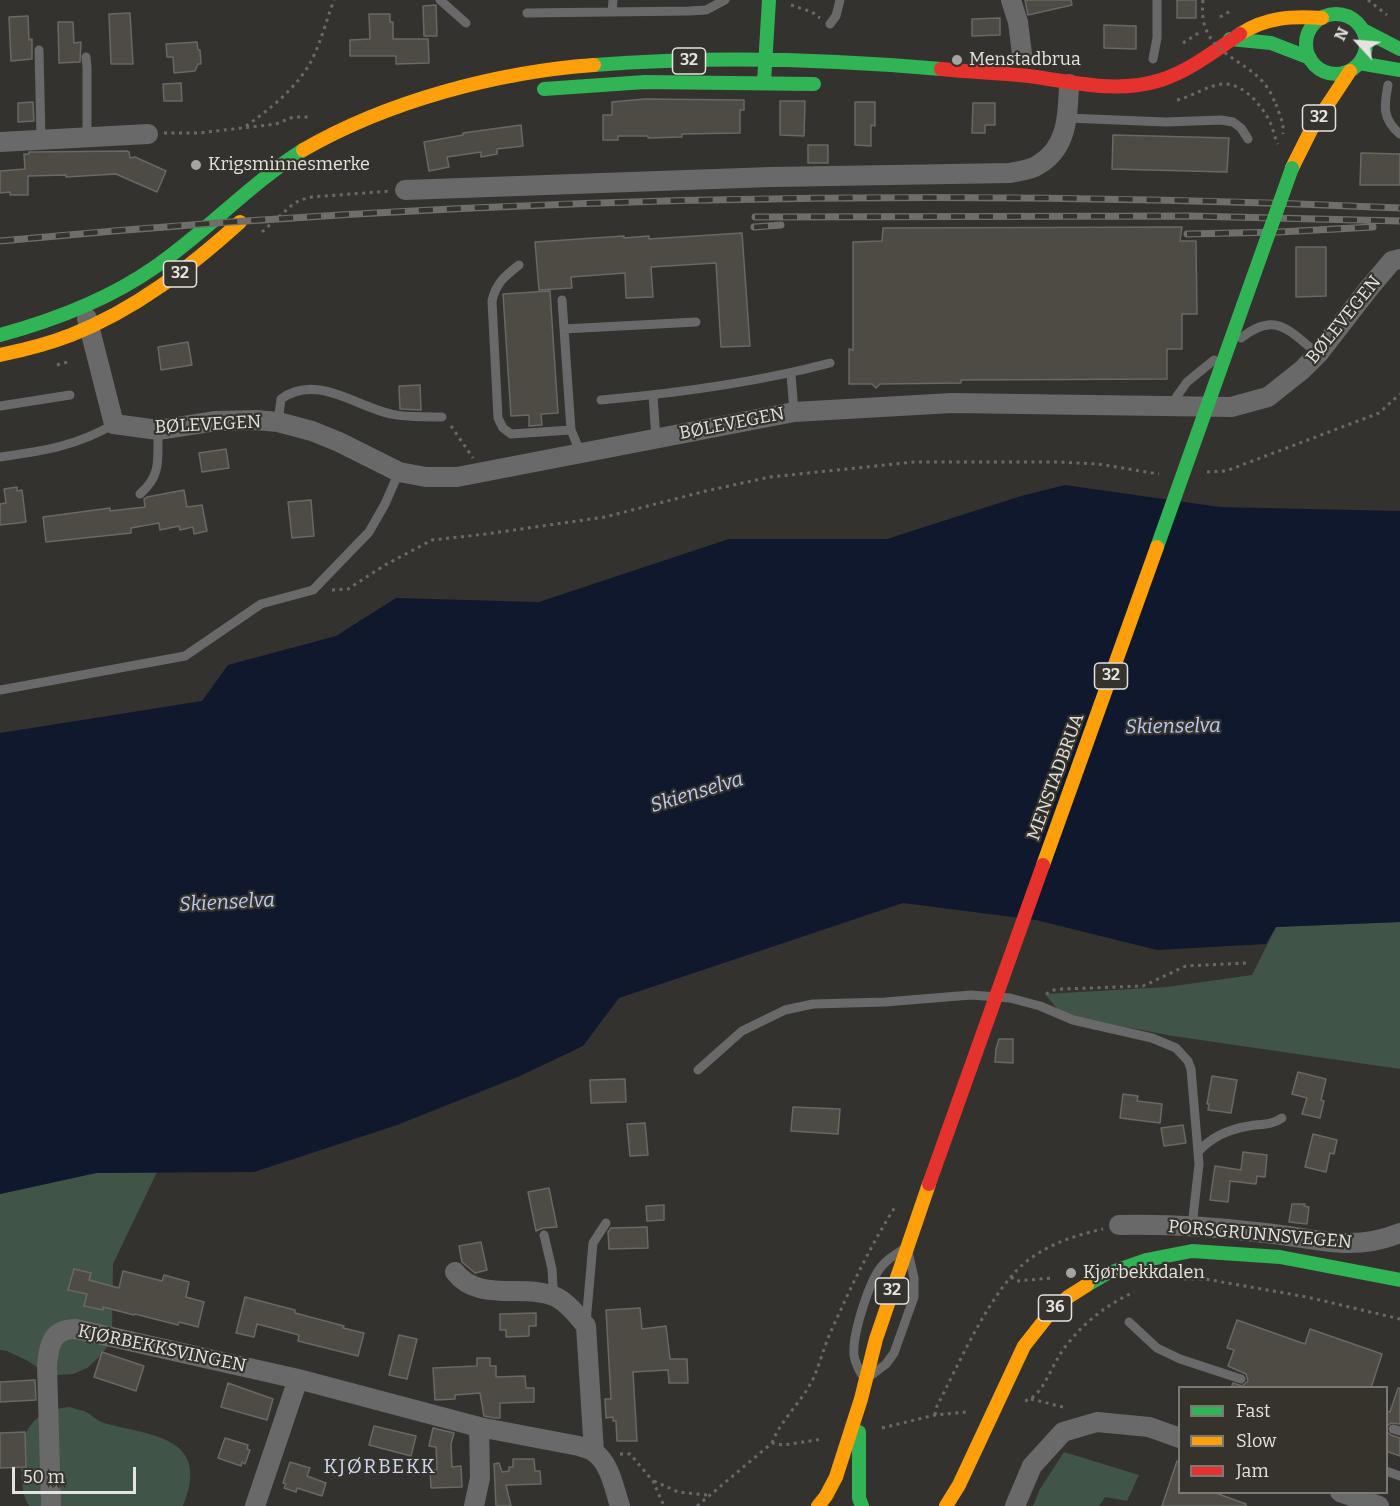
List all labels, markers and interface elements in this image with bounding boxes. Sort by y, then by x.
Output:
north arrow [1328,12,1388,72]
text: N [1330,24,1353,44]
road number: 32 [672,48,706,74]
place label: Menstadbrua [969,49,1081,71]
marker: Menstadbrua [950,53,964,67]
road number: 32 [1302,105,1336,131]
place label: Krigsminnesmerke [208,154,370,176]
marker: Krigsminnesmerke [189,158,203,172]
road number: 32 [164,261,196,287]
street label: BØLEVEGEN [1302,272,1386,368]
street label: BØLEVEGEN [678,403,786,445]
street label: BØLEVEGEN [154,411,262,439]
road number: 32 [1094,663,1128,689]
street label: MENSTADBRUA [1023,711,1089,843]
water label: Skienselva [1125,714,1221,740]
water label: Skienselva [648,768,746,818]
water label: Skienselva [178,889,276,917]
street label: PORSGRUNNSVEGEN [1167,1216,1353,1254]
place label: Kjørbekkdalen [1083,1262,1205,1284]
marker: Kjørbekkdalen [1064,1266,1078,1280]
road number: 32 [876,1278,908,1304]
road number: 36 [1038,1295,1072,1321]
street label: KJØRBEKKSVINGEN [76,1321,248,1377]
legend [1178,1386,1388,1494]
text: Fast [1236,1400,1271,1422]
text: Slow [1236,1430,1276,1452]
scale bar [15,1455,140,1493]
district label: KJØRBEKK [324,1455,436,1479]
text: Jam [1236,1460,1269,1482]
text: 50 m [23,1466,65,1488]

